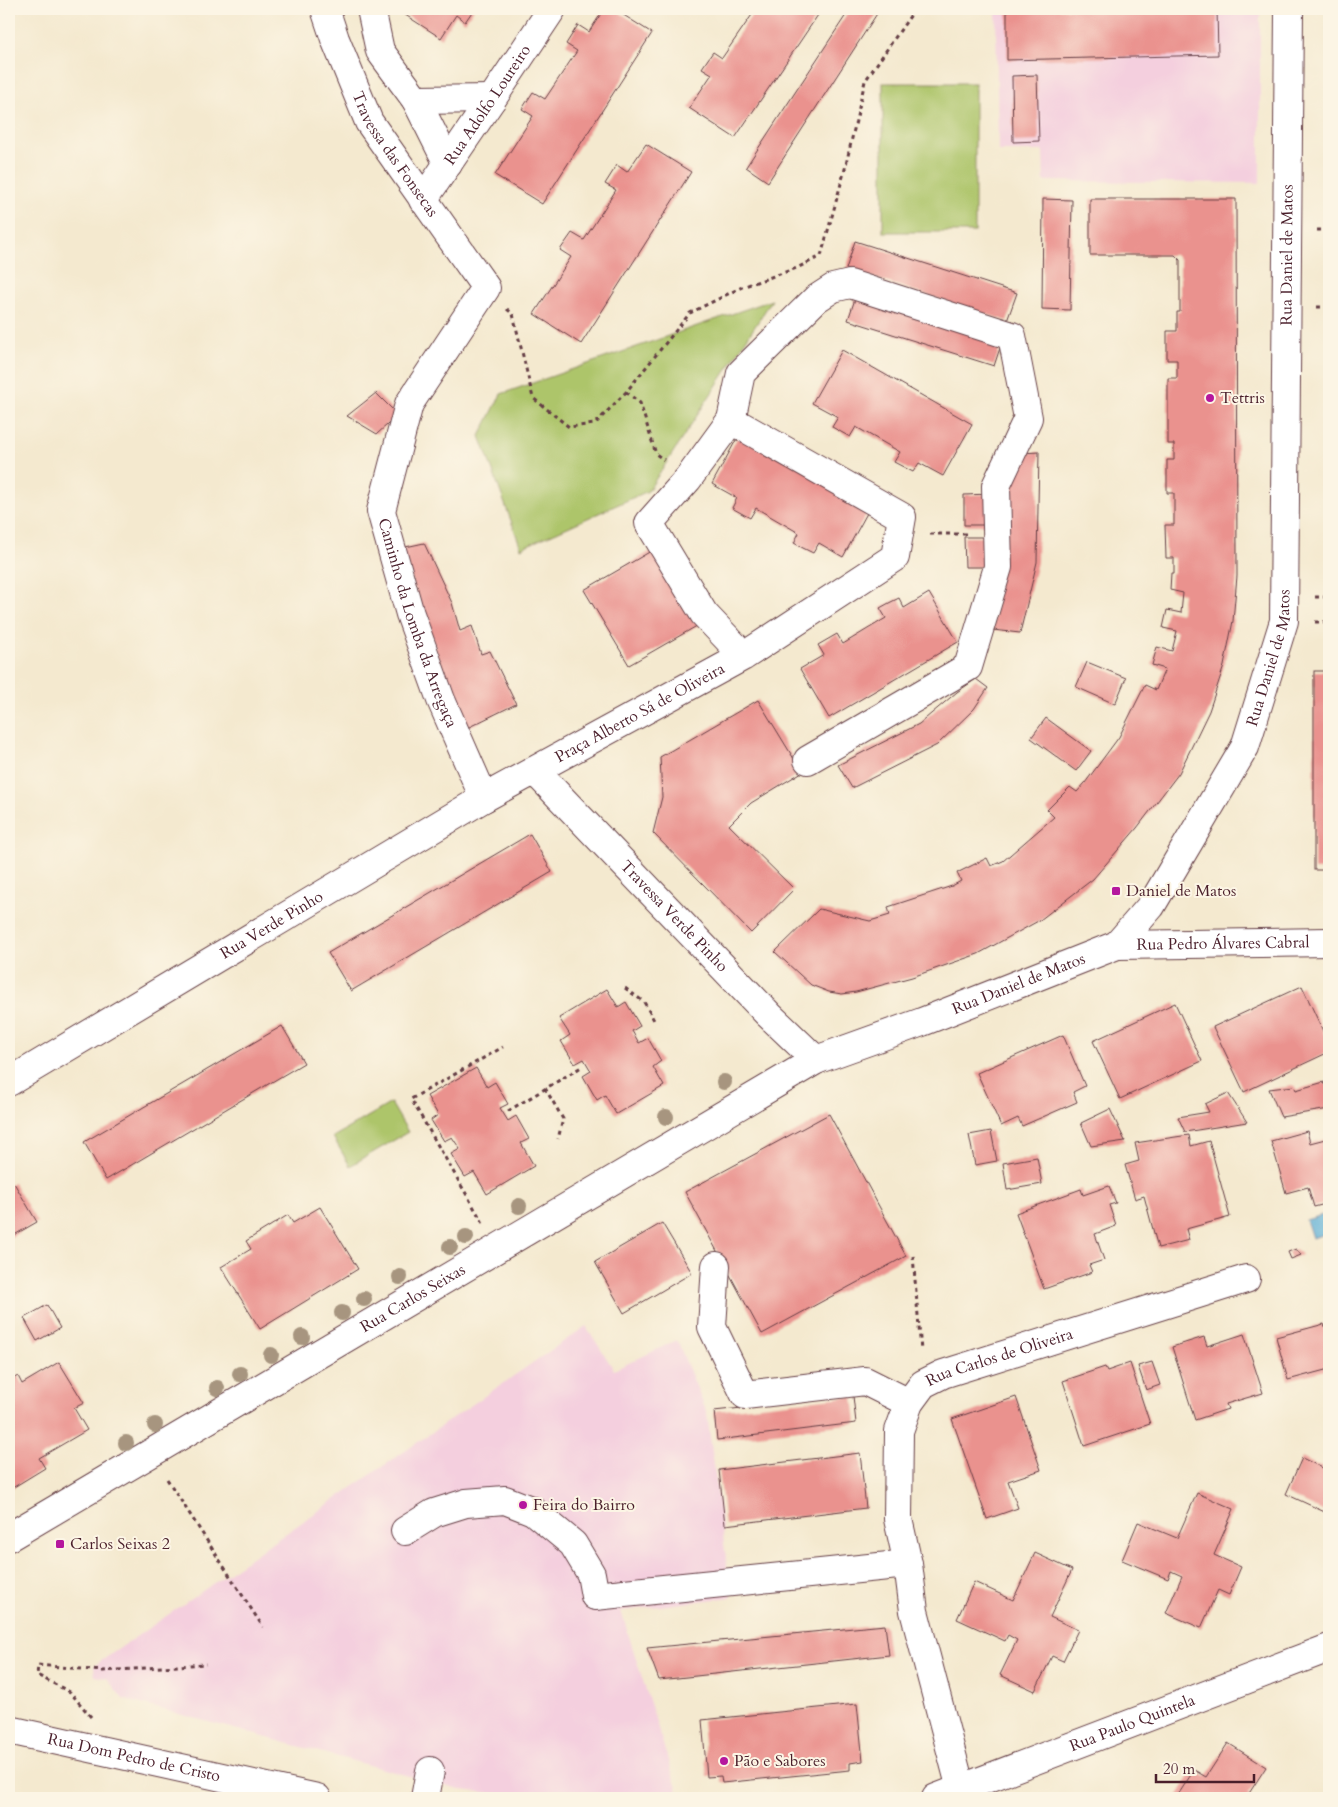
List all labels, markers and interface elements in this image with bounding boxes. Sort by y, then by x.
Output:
street label: Rua Adolfo Loureiro [439,40,536,169]
street label: Travessa das Fonsecas [347,88,443,221]
street label: Rua Daniel de Matos [1275,184,1299,326]
place label: Tettris [1220,387,1265,409]
marker: Tettris [1204,392,1216,404]
street label: Caminho da Lomba da Arregaça [373,516,463,731]
street label: Rua Daniel de Matos [1241,589,1296,729]
street label: Praça Alberto Sá de Oliveira [551,658,729,768]
street label: Travessa Verde Pinho [615,855,733,977]
place label: Daniel de Matos [1126,880,1236,902]
street label: Rua Verde Pinho [216,885,328,964]
marker: Daniel de Matos [1110,885,1122,897]
street label: Rua Pedro Álvares Cabral [1136,931,1310,956]
street label: Rua Daniel de Matos [949,948,1088,1020]
street label: Rua Carlos Seixas [356,1259,469,1338]
street label: Rua Carlos de Oliveira [922,1323,1076,1392]
place label: Feira do Bairro [533,1494,635,1516]
marker: Feira do Bairro [517,1499,529,1511]
place label: Carlos Seixas 2 [70,1533,170,1555]
marker: Carlos Seixas 2 [54,1538,66,1550]
street label: Rua Paulo Quintela [1066,1689,1198,1757]
street label: Rua Dom Pedro de Cristo [46,1728,223,1787]
place label: Pão e Sabores [734,1750,826,1772]
scale bar [1156,1752,1253,1784]
marker: Pão e Sabores [718,1755,730,1767]
text: 20 m [1163,1759,1195,1779]

